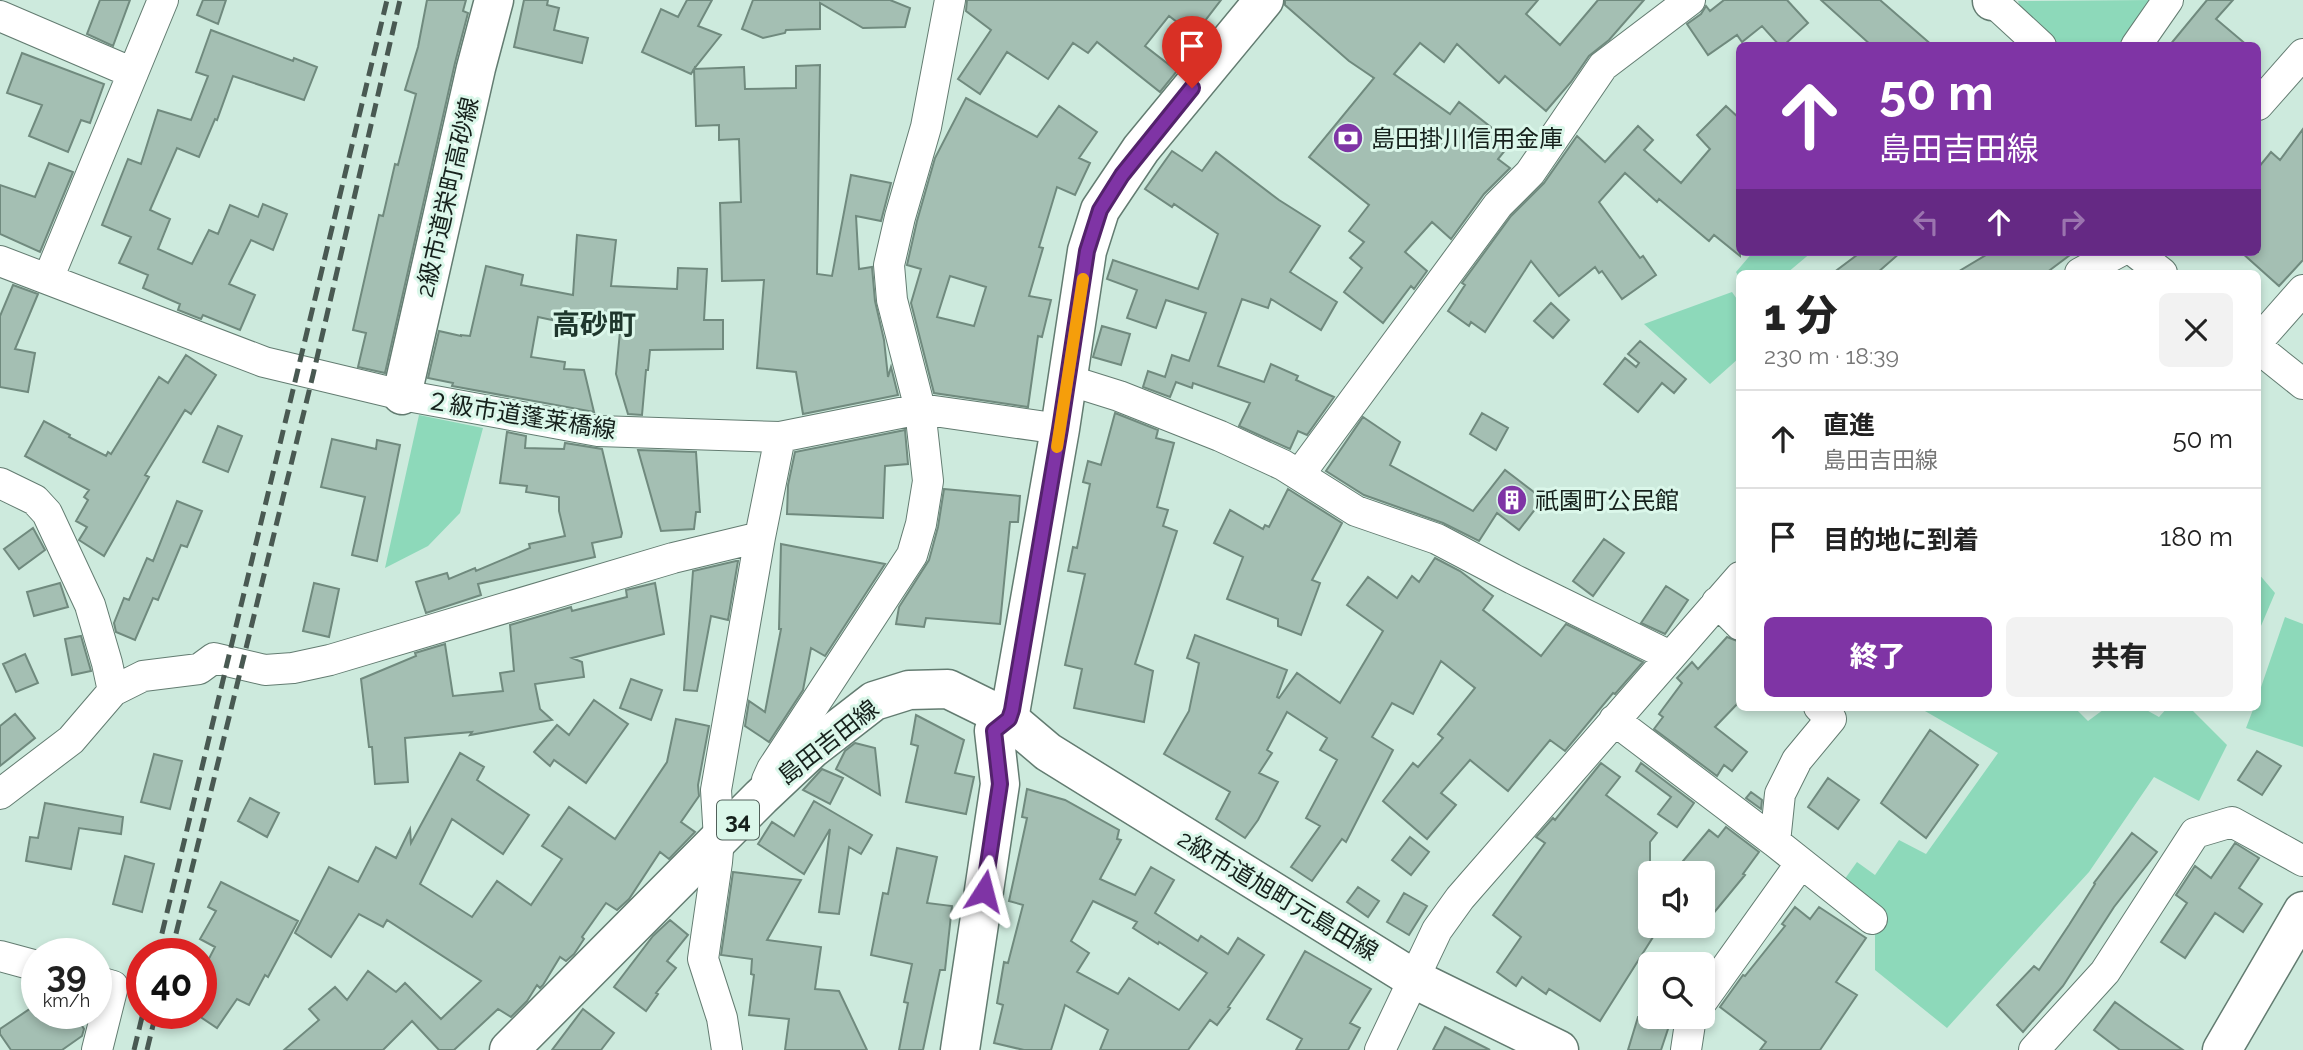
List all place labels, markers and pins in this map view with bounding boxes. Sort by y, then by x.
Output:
pin [1162,16,1222,88]
bank icon: 島田掛川信用金庫 [1331,121,1365,155]
place label: 島田掛川信用金庫 [1371,124,1563,153]
building icon: 祇園町公民館 [1495,483,1529,517]
place label: 祇園町公民館 [1535,486,1679,515]

